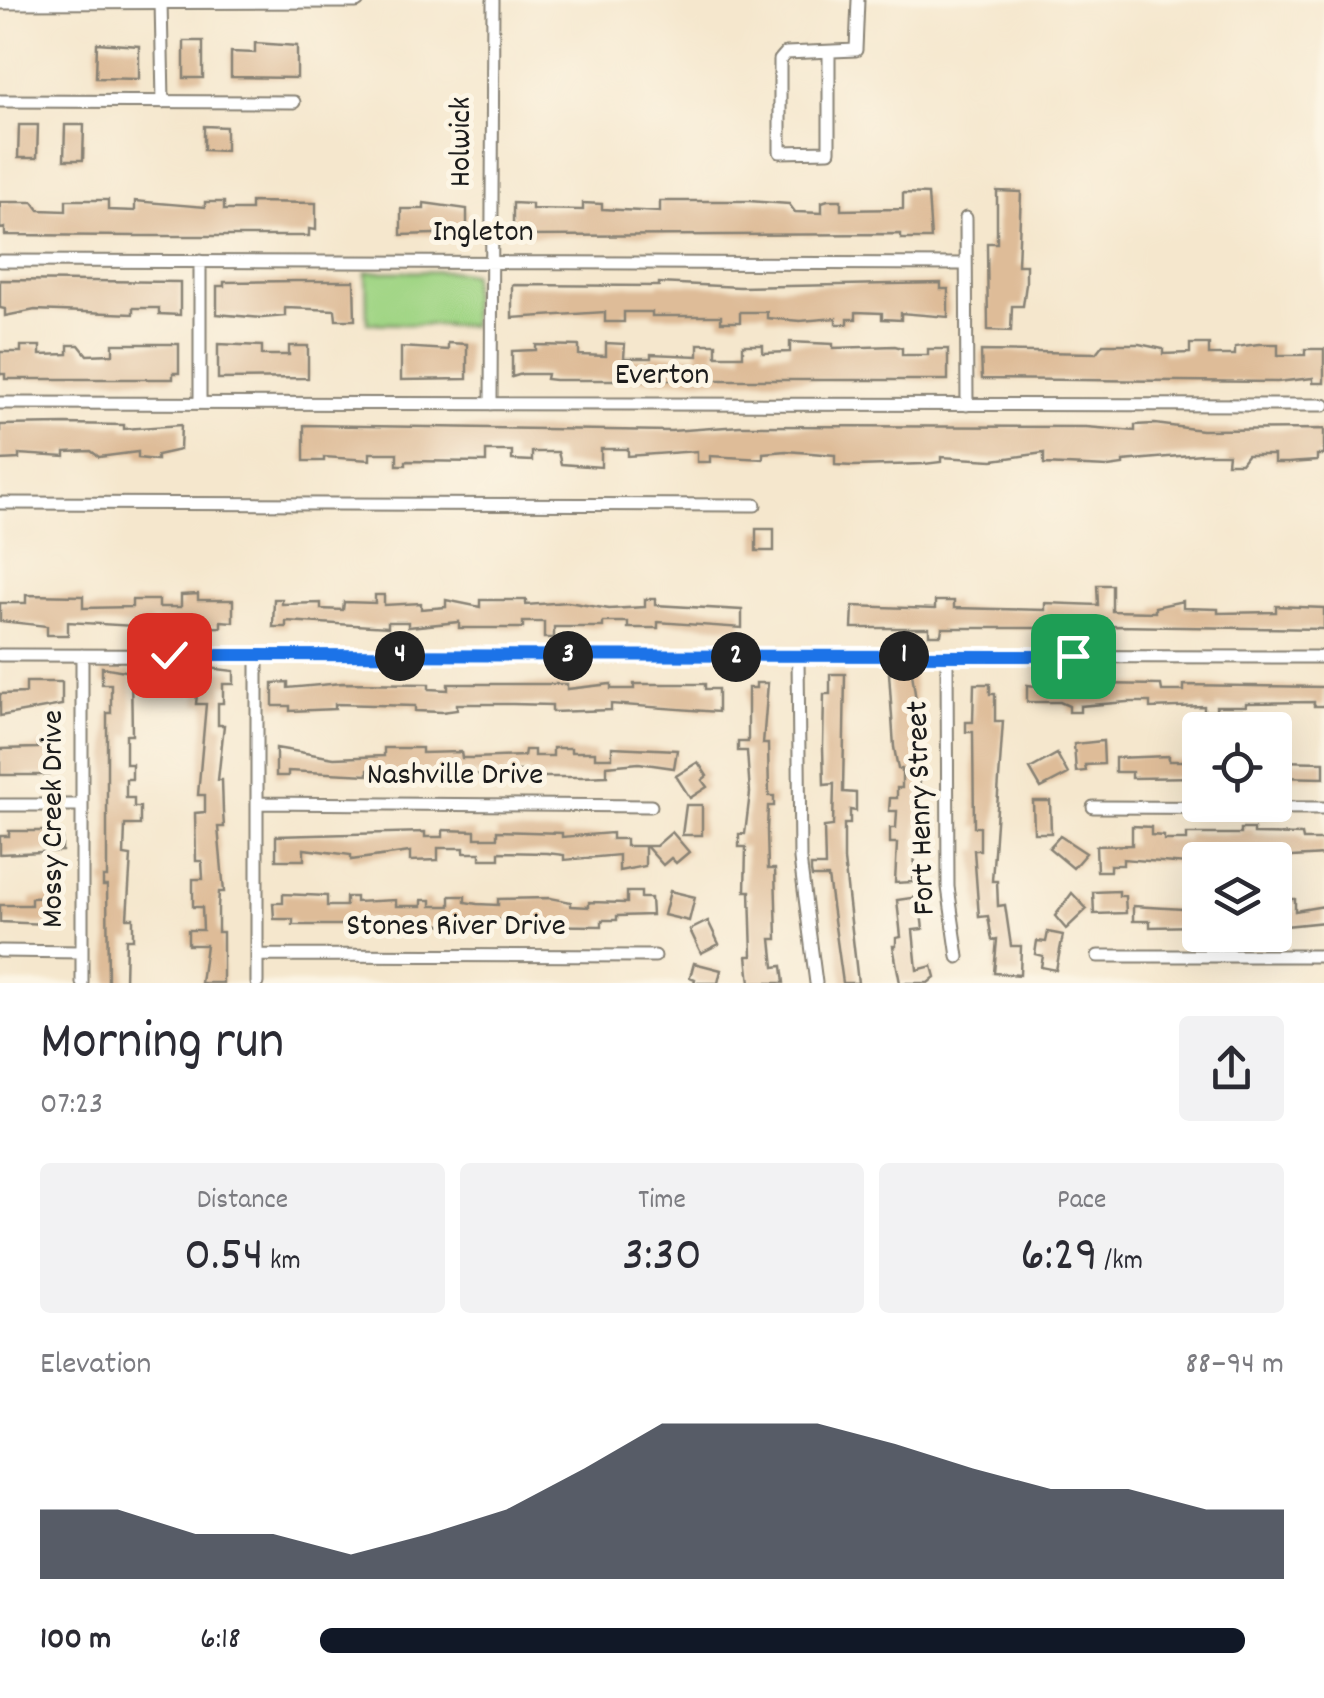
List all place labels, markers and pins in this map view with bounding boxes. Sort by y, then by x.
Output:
pin [127,613,212,698]
pin [1031,614,1116,699]
pin: 4 [375,631,425,681]
pin: 3 [543,631,593,681]
pin: 1 [879,631,929,681]
pin: 2 [711,632,761,682]

